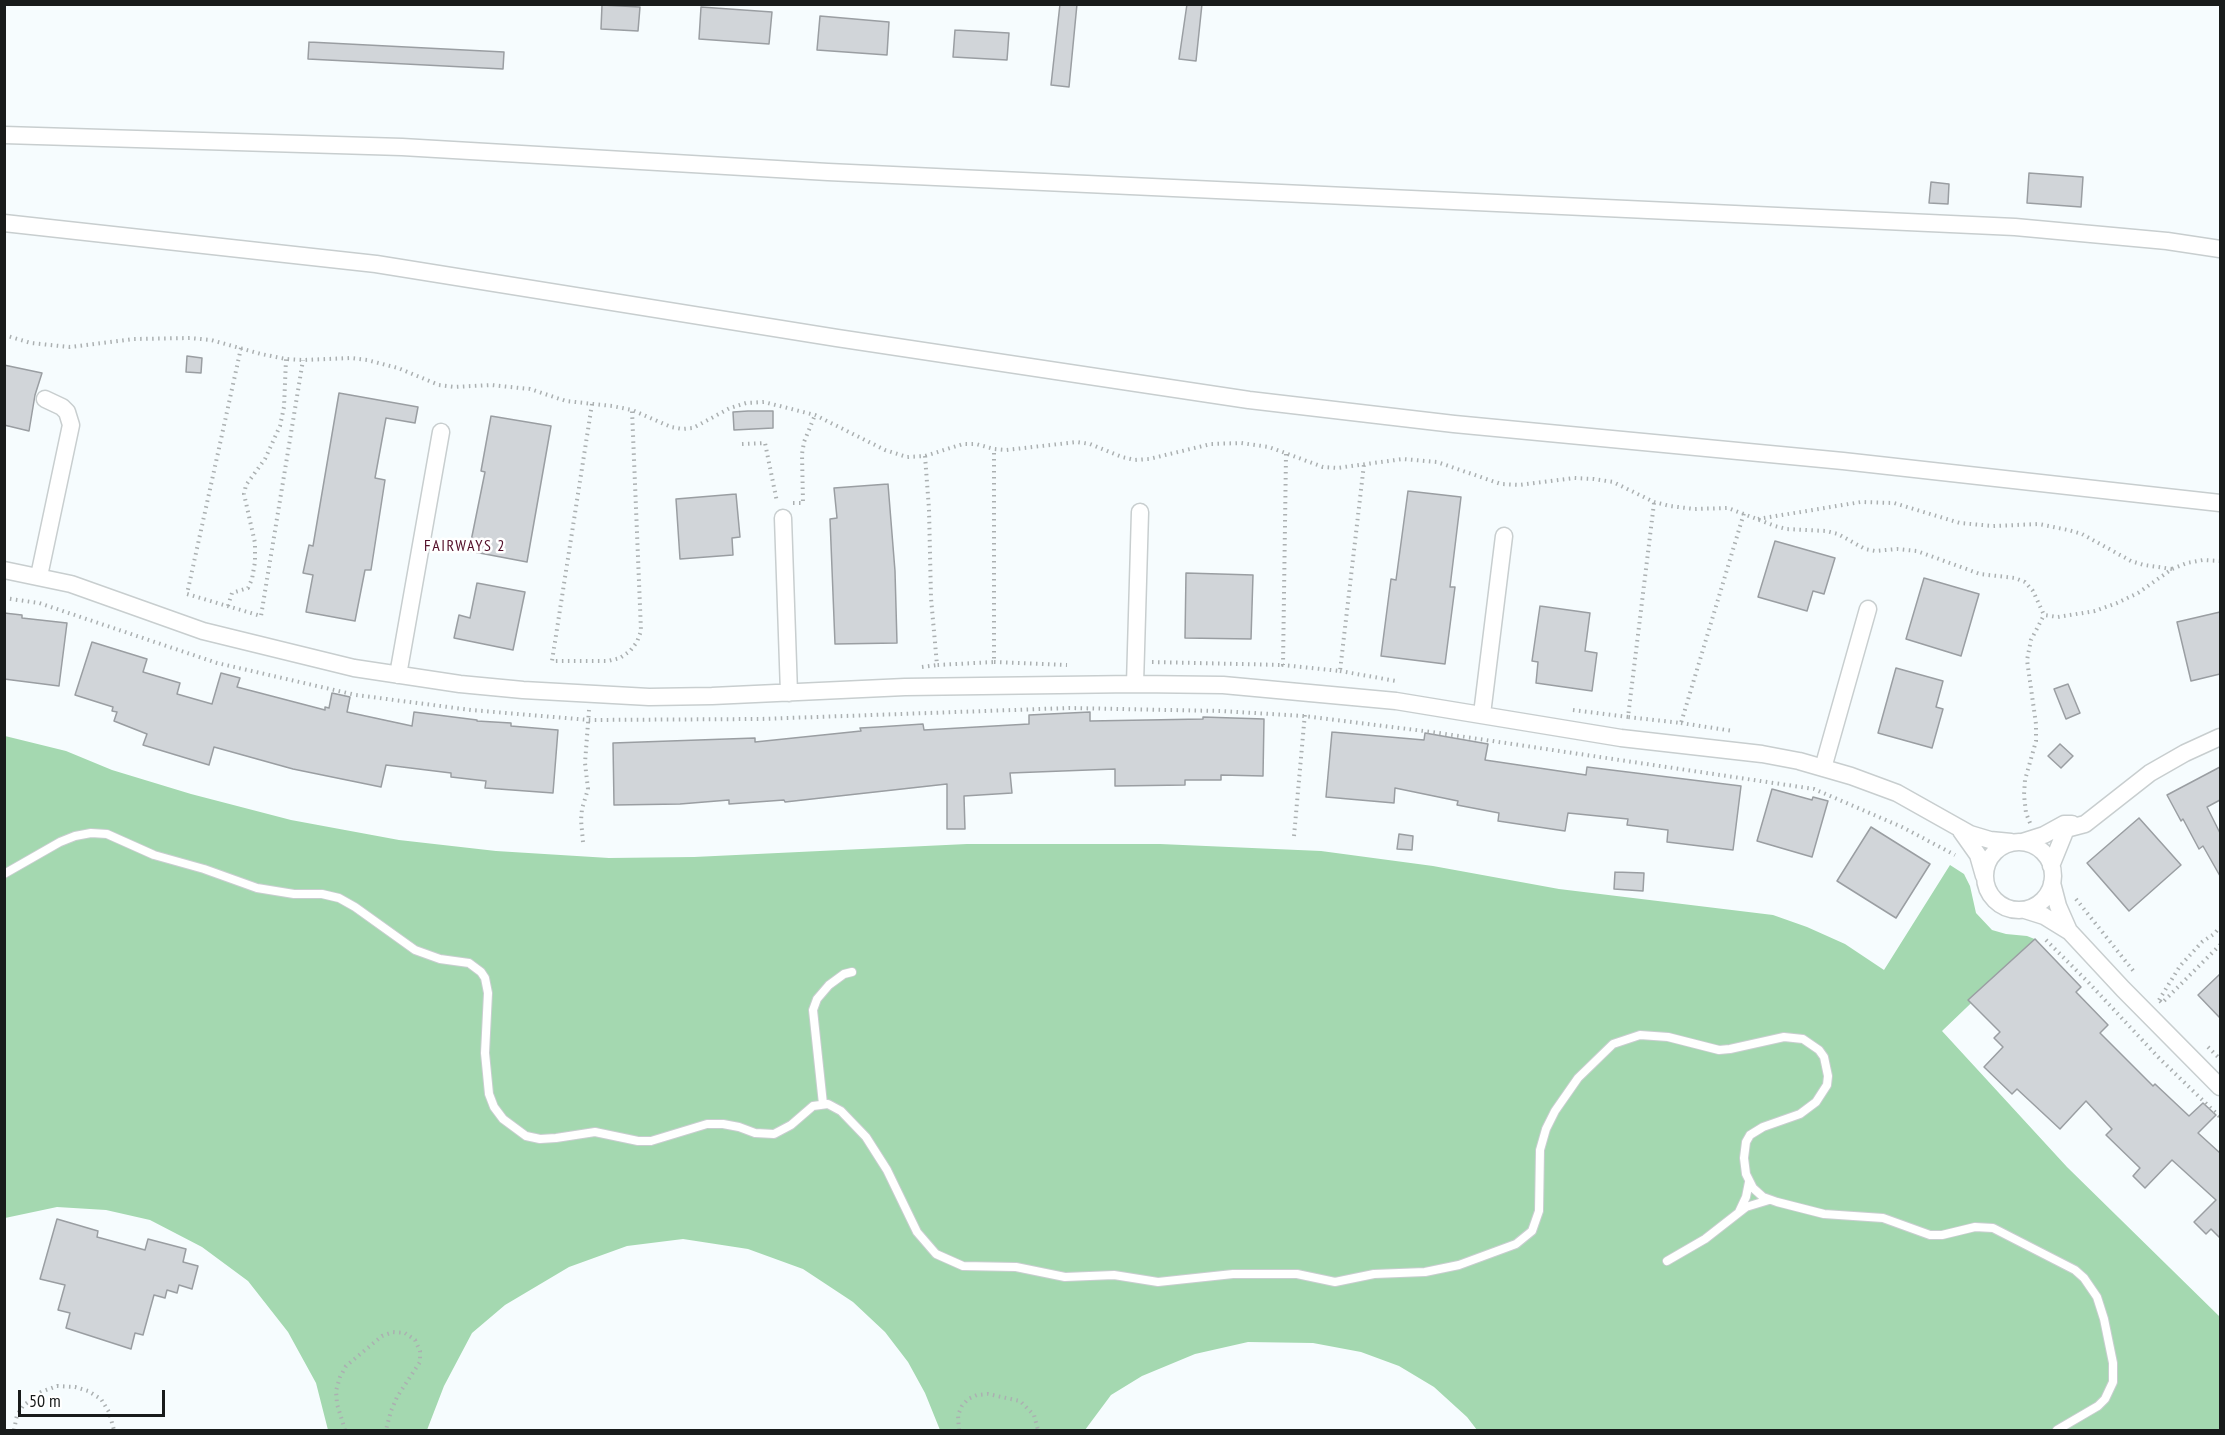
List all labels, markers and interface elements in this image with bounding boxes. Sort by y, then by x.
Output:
district label: FAIRWAYS 2 [424,536,506,556]
scale bar [21,1378,168,1416]
text: 50 m [29,1389,61,1412]

